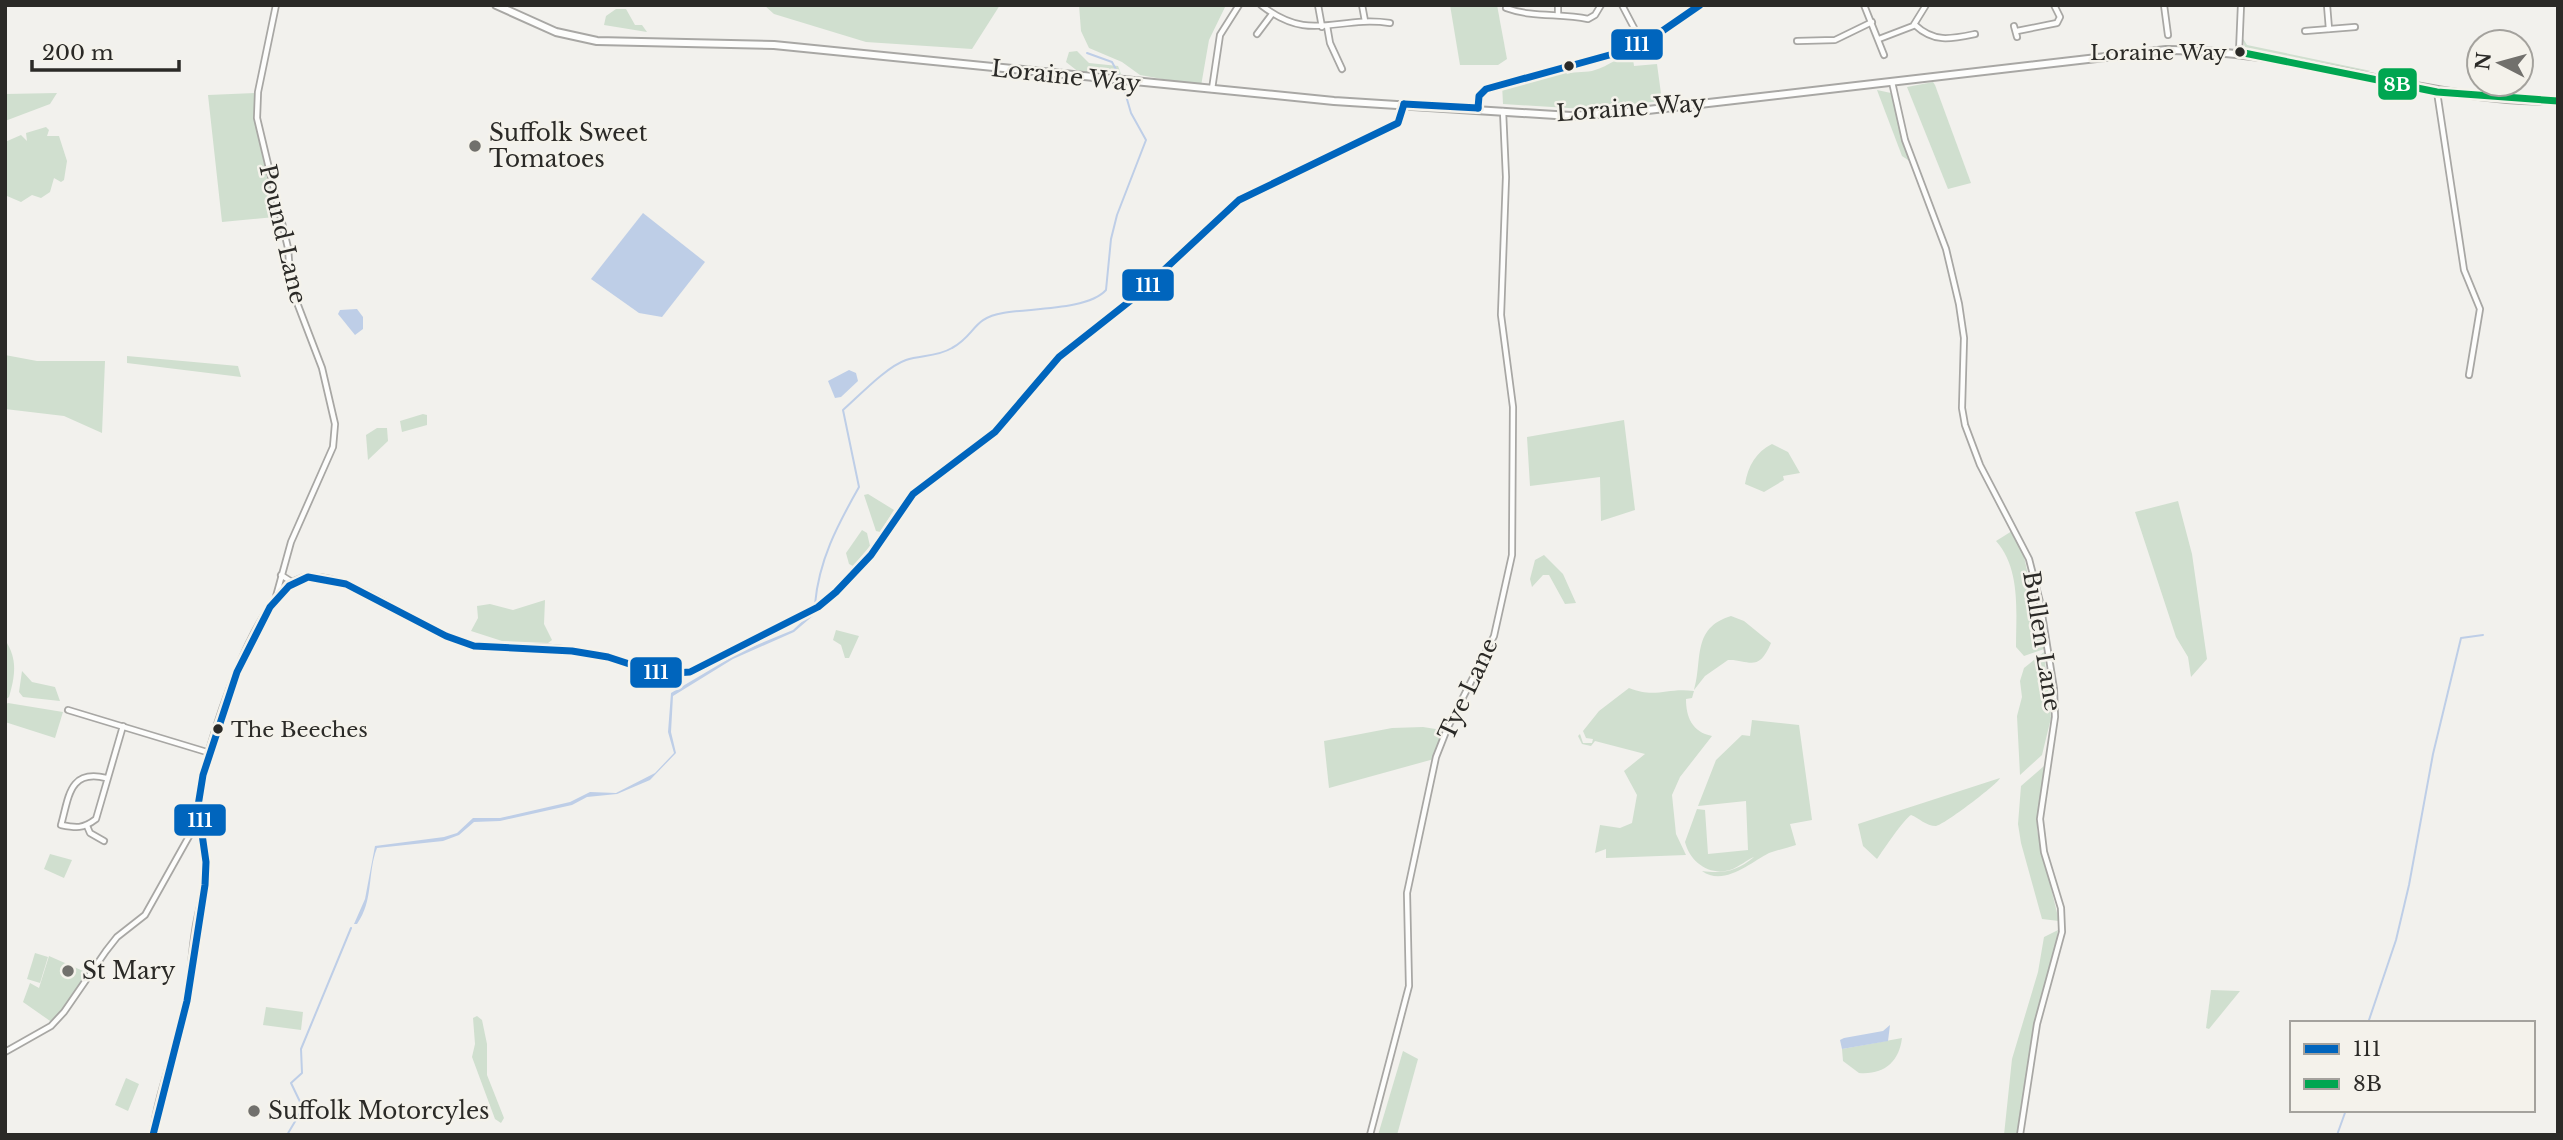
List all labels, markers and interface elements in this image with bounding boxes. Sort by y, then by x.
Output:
scale bar [32,28,178,72]
line badge: 111 [1610,28,1664,61]
north arrow [2465,28,2535,98]
text: 111 [1625,33,1649,56]
text: 200 m [42,40,114,66]
place label: Loraine Way [2090,40,2228,66]
marker: Loraine Way [2233,45,2247,59]
text: N [2471,51,2496,71]
street label: Loraine Way [990,54,1142,98]
unlabelled marker [1562,59,1576,73]
line badge: 8B [2377,67,2418,101]
text: 8B [2383,73,2411,96]
street label: Loraine Way [1555,89,1707,127]
place label: Suffolk Sweet Tomatoes [489,119,648,173]
marker: Suffolk Sweet Tomatoes [467,138,483,154]
street label: Pound Lane [253,162,313,306]
line badge: 111 [1121,268,1175,302]
text: 111 [1136,274,1160,297]
street label: Bullen Lane [2017,569,2067,713]
street label: Tye Lane [1432,634,1504,744]
line badge: 111 [629,656,683,689]
text: 111 [644,661,668,684]
place label: The Beeches [231,717,368,743]
marker: The Beeches [211,722,225,736]
line badge: 111 [173,803,227,837]
text: 111 [188,809,212,832]
place label: St Mary [82,957,176,985]
marker: St Mary [60,963,76,979]
legend [2290,1021,2535,1112]
text: 111 [2353,1036,2381,1062]
text: 8B [2353,1071,2382,1097]
place label: Suffolk Motorcyles [268,1097,490,1125]
marker: Suffolk Motorcyles [246,1103,262,1119]

